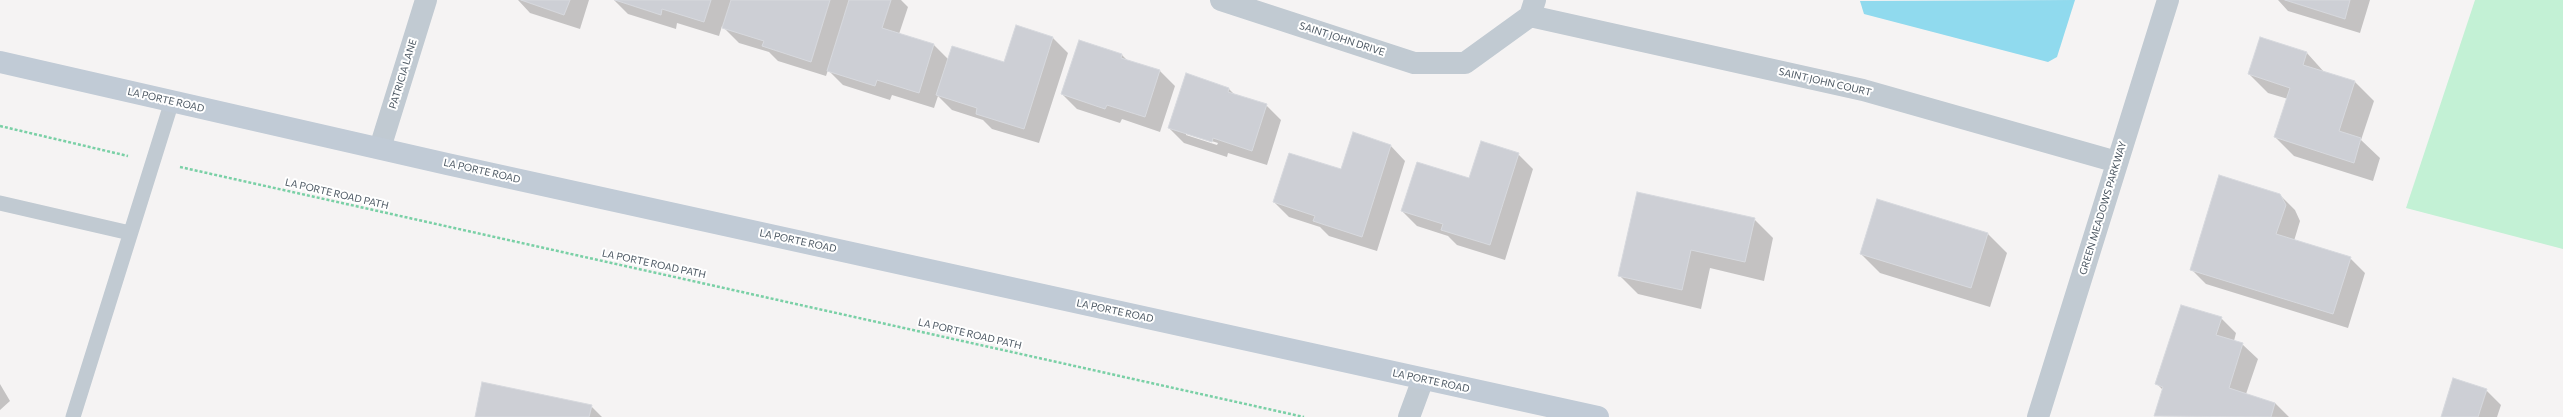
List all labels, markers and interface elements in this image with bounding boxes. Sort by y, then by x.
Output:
street label: SAINT JOHN DRIVE [1298,20,1386,58]
street label: PATRICIA LANE [387,38,419,110]
street label: SAINT JOHN COURT [1778,66,1872,98]
street label: LA PORTE ROAD [126,85,206,115]
street label: GREEN MEADOWS PARKWAY [2077,140,2129,276]
street label: LA PORTE ROAD [442,156,522,186]
street label: LA PORTE ROAD PATH [284,176,390,212]
street label: LA PORTE ROAD [758,227,838,255]
street label: LA PORTE ROAD PATH [601,247,707,281]
street label: LA PORTE ROAD [1075,297,1155,325]
street label: LA PORTE ROAD PATH [917,316,1023,352]
street label: LA PORTE ROAD [1391,367,1471,395]

